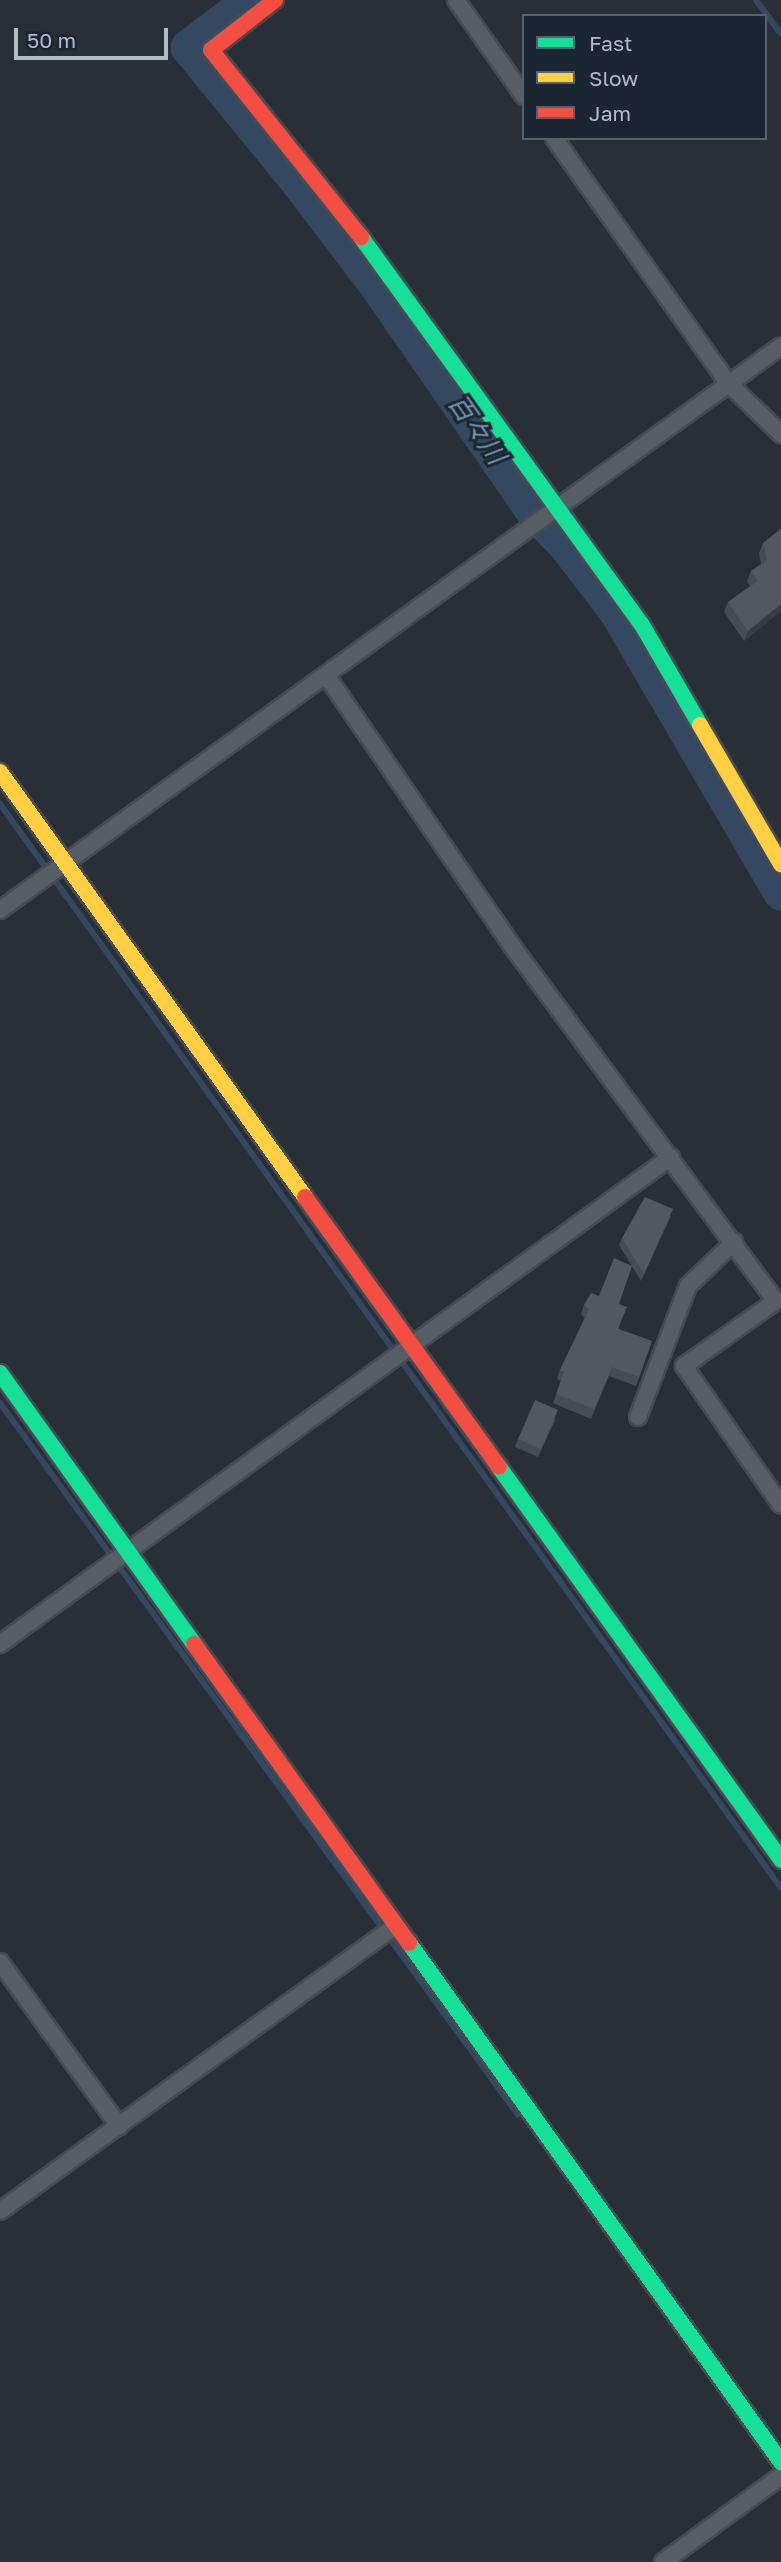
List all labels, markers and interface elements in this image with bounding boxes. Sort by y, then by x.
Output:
scale bar [18,14,172,58]
legend [522,14,767,140]
text: 50 m [27,27,76,53]
text: Fast [589,30,632,56]
text: Slow [589,65,638,91]
text: Jam [589,100,631,126]
water label: 百々川 [442,388,512,470]

